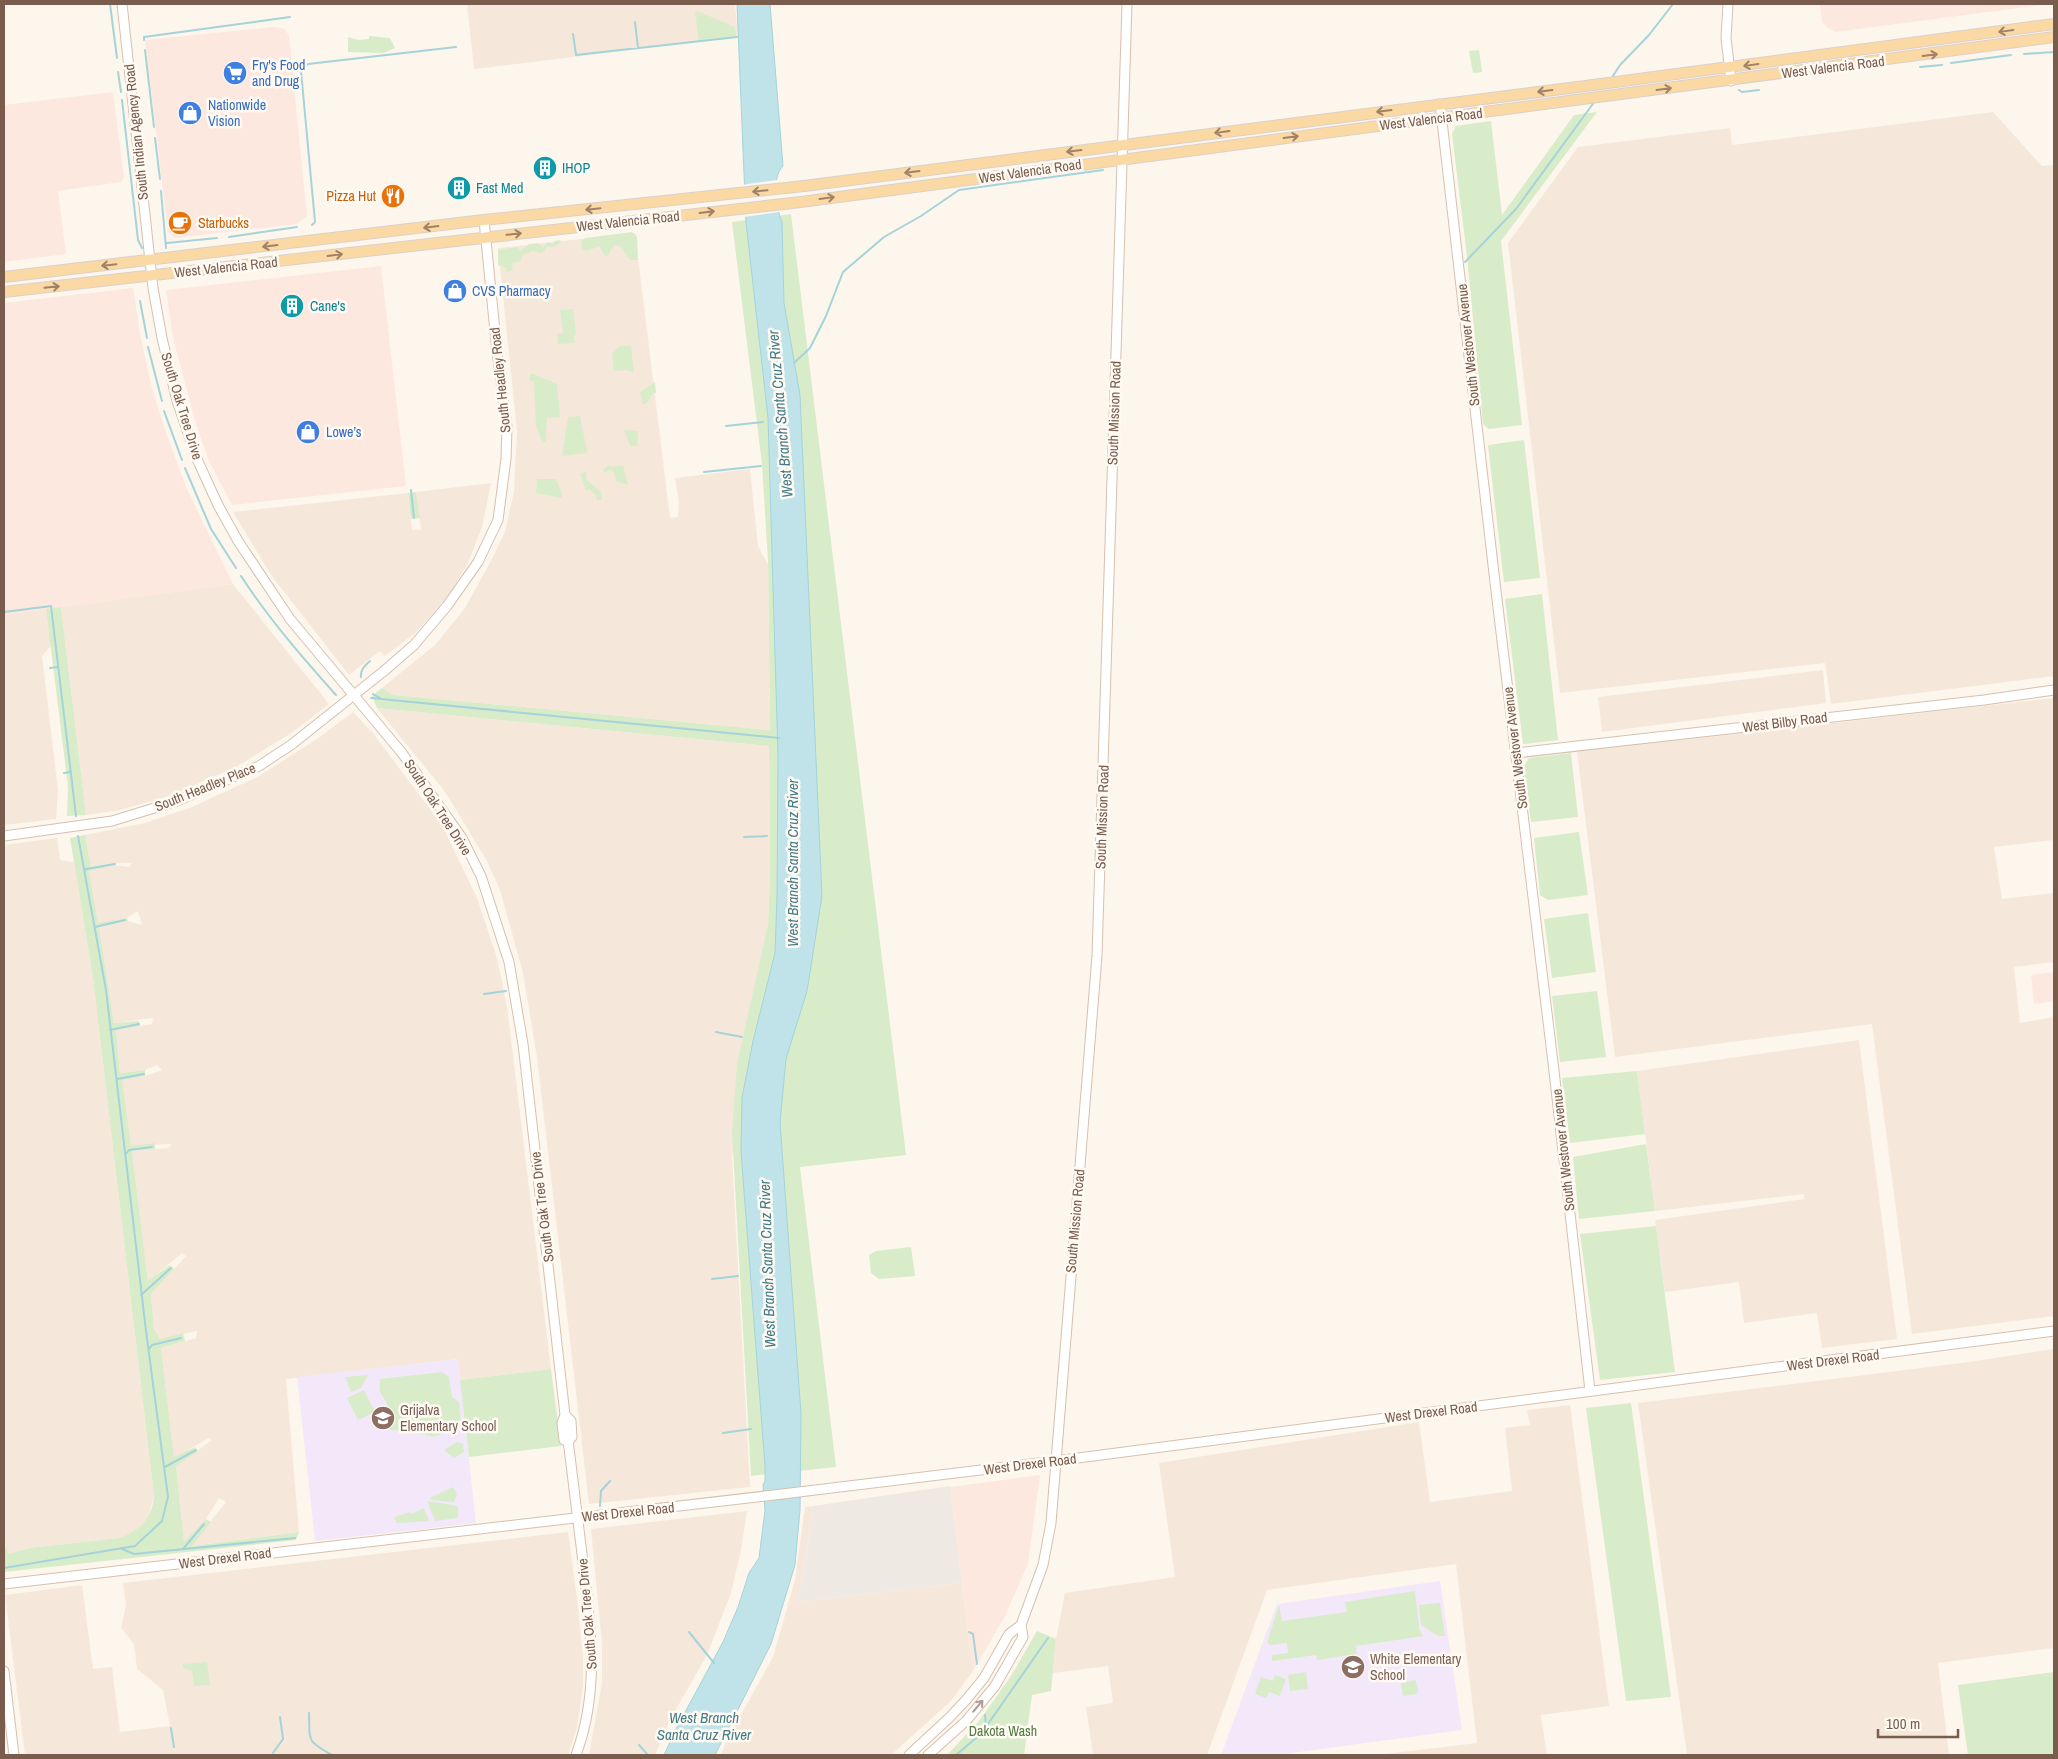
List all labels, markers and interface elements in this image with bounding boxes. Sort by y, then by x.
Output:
one-way arrow [1998,26,2014,36]
one-way arrow [1921,50,1937,60]
street label: West Valencia Road [1780,52,1886,82]
place label: Fry's Food and Drug [252,56,305,90]
supermarket icon: Fry's Food and Drug [222,60,248,86]
one-way arrow [1744,60,1760,70]
street label: South Indian Agency Road [120,63,152,201]
one-way arrow [1656,84,1672,94]
one-way arrow [1537,86,1553,96]
place label: Nationwide Vision [208,96,266,130]
shop icon: Nationwide Vision [177,100,203,126]
street label: West Valencia Road [1378,104,1484,134]
one-way arrow [1376,106,1392,116]
one-way arrow [1215,127,1231,137]
one-way arrow [1283,132,1299,142]
one-way arrow [1066,146,1082,156]
building icon: IHOP [532,155,558,181]
street label: West Valencia Road [977,155,1083,187]
place label: IHOP [562,159,590,177]
one-way arrow [905,167,921,177]
building icon: Fast Med [446,175,472,201]
place label: Fast Med [476,179,523,197]
restaurant icon: Pizza Hut [380,183,406,209]
one-way arrow [752,186,768,196]
place label: Pizza Hut [326,187,376,205]
one-way arrow [819,193,835,203]
one-way arrow [585,204,601,214]
street label: West Valencia Road [576,207,680,235]
one-way arrow [699,207,715,217]
cafe icon: Starbucks [167,210,193,236]
place label: Starbucks [198,214,249,232]
one-way arrow [424,222,440,232]
one-way arrow [506,229,522,239]
one-way arrow [263,241,279,251]
one-way arrow [327,250,343,260]
street label: West Valencia Road [174,253,278,281]
one-way arrow [101,261,117,270]
shop icon: CVS Pharmacy [442,278,468,304]
one-way arrow [44,282,60,292]
place label: CVS Pharmacy [472,282,551,300]
street label: South Westover Avenue [1453,283,1483,407]
building icon: Cane's [279,293,305,319]
place label: Cane's [310,297,346,315]
street label: South Headley Road [486,326,514,434]
water label: West Branch Santa Cruz River [762,329,798,499]
street label: South Oak Tree Drive [157,350,207,462]
street label: South Mission Road [1103,361,1125,465]
shop icon: Lowe’s [295,419,321,445]
place label: Lowe’s [326,423,362,441]
street label: South Westover Avenue [1499,686,1531,810]
street label: West Bilby Road [1742,708,1828,736]
street label: South Oak Tree Drive [400,756,476,858]
street label: South Headley Place [152,759,258,815]
street label: South Mission Road [1091,765,1113,869]
water label: West Branch Santa Cruz River [782,778,803,947]
street label: South Westover Avenue [1548,1088,1578,1212]
street label: South Oak Tree Drive [526,1151,558,1263]
street label: South Mission Road [1062,1168,1088,1274]
water label: West Branch Santa Cruz River [754,1179,780,1348]
street label: West Drexel Road [1786,1345,1880,1375]
street label: West Drexel Road [1384,1397,1478,1427]
place label: Grijalva Elementary School [400,1401,496,1435]
school or university icon: Grijalva Elementary School [370,1405,396,1431]
street label: West Drexel Road [983,1449,1077,1479]
street label: West Drexel Road [581,1498,675,1526]
street label: West Drexel Road [178,1543,272,1573]
street label: South Oak Tree Drive [573,1558,601,1670]
place label: White Elementary School [1370,1650,1461,1684]
school or university icon: White Elementary School [1340,1654,1366,1680]
one-way arrow [972,1700,983,1713]
scale bar [1878,1706,1958,1738]
water label: West Branch Santa Cruz River [657,1707,752,1745]
text: 100 m [1886,1713,1920,1734]
park label: Dakota Wash [969,1722,1037,1740]

